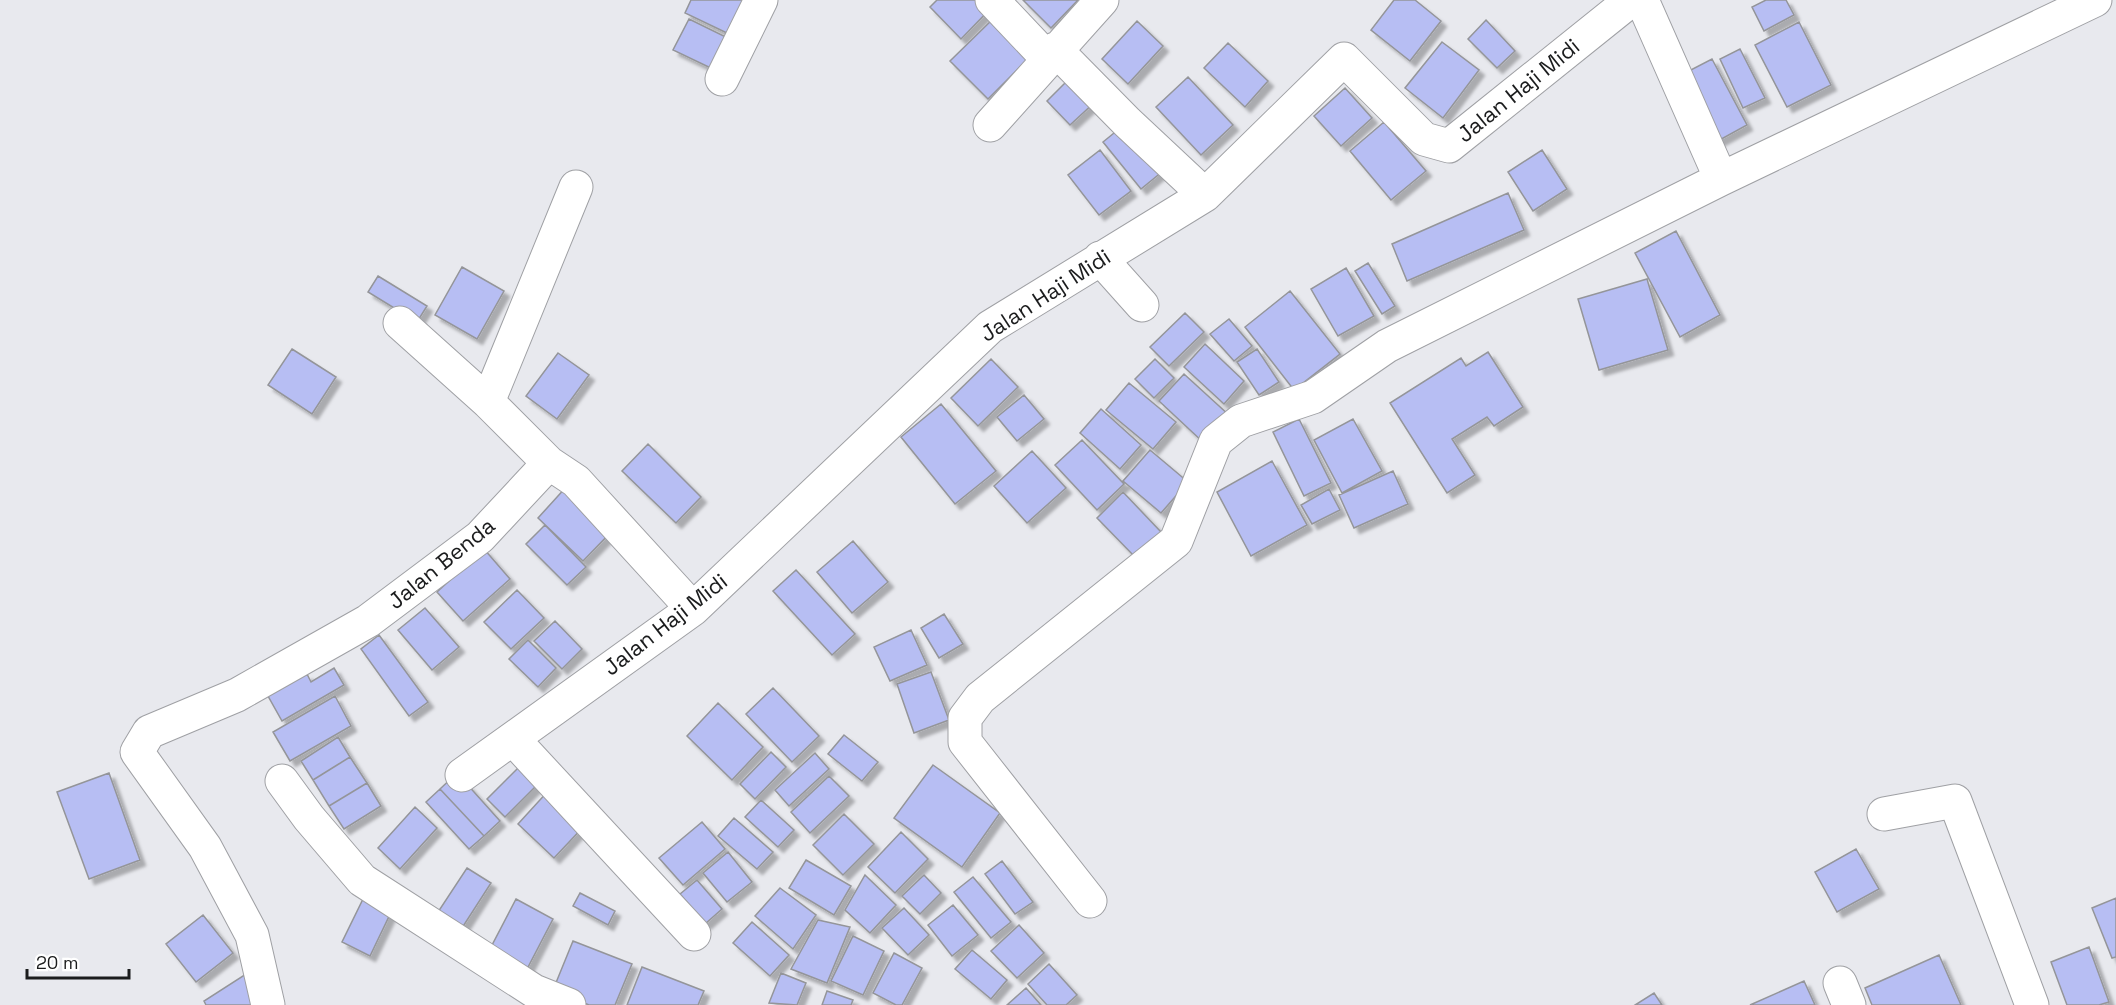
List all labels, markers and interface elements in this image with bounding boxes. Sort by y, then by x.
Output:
street label: Jalan Haji Midi [1451,32,1585,148]
street label: Jalan Haji Midi [975,242,1115,348]
street label: Jalan Benda [382,511,501,615]
street label: Jalan Haji Midi [597,567,733,681]
scale bar [27,942,129,980]
text: 20 m [36,951,79,974]

